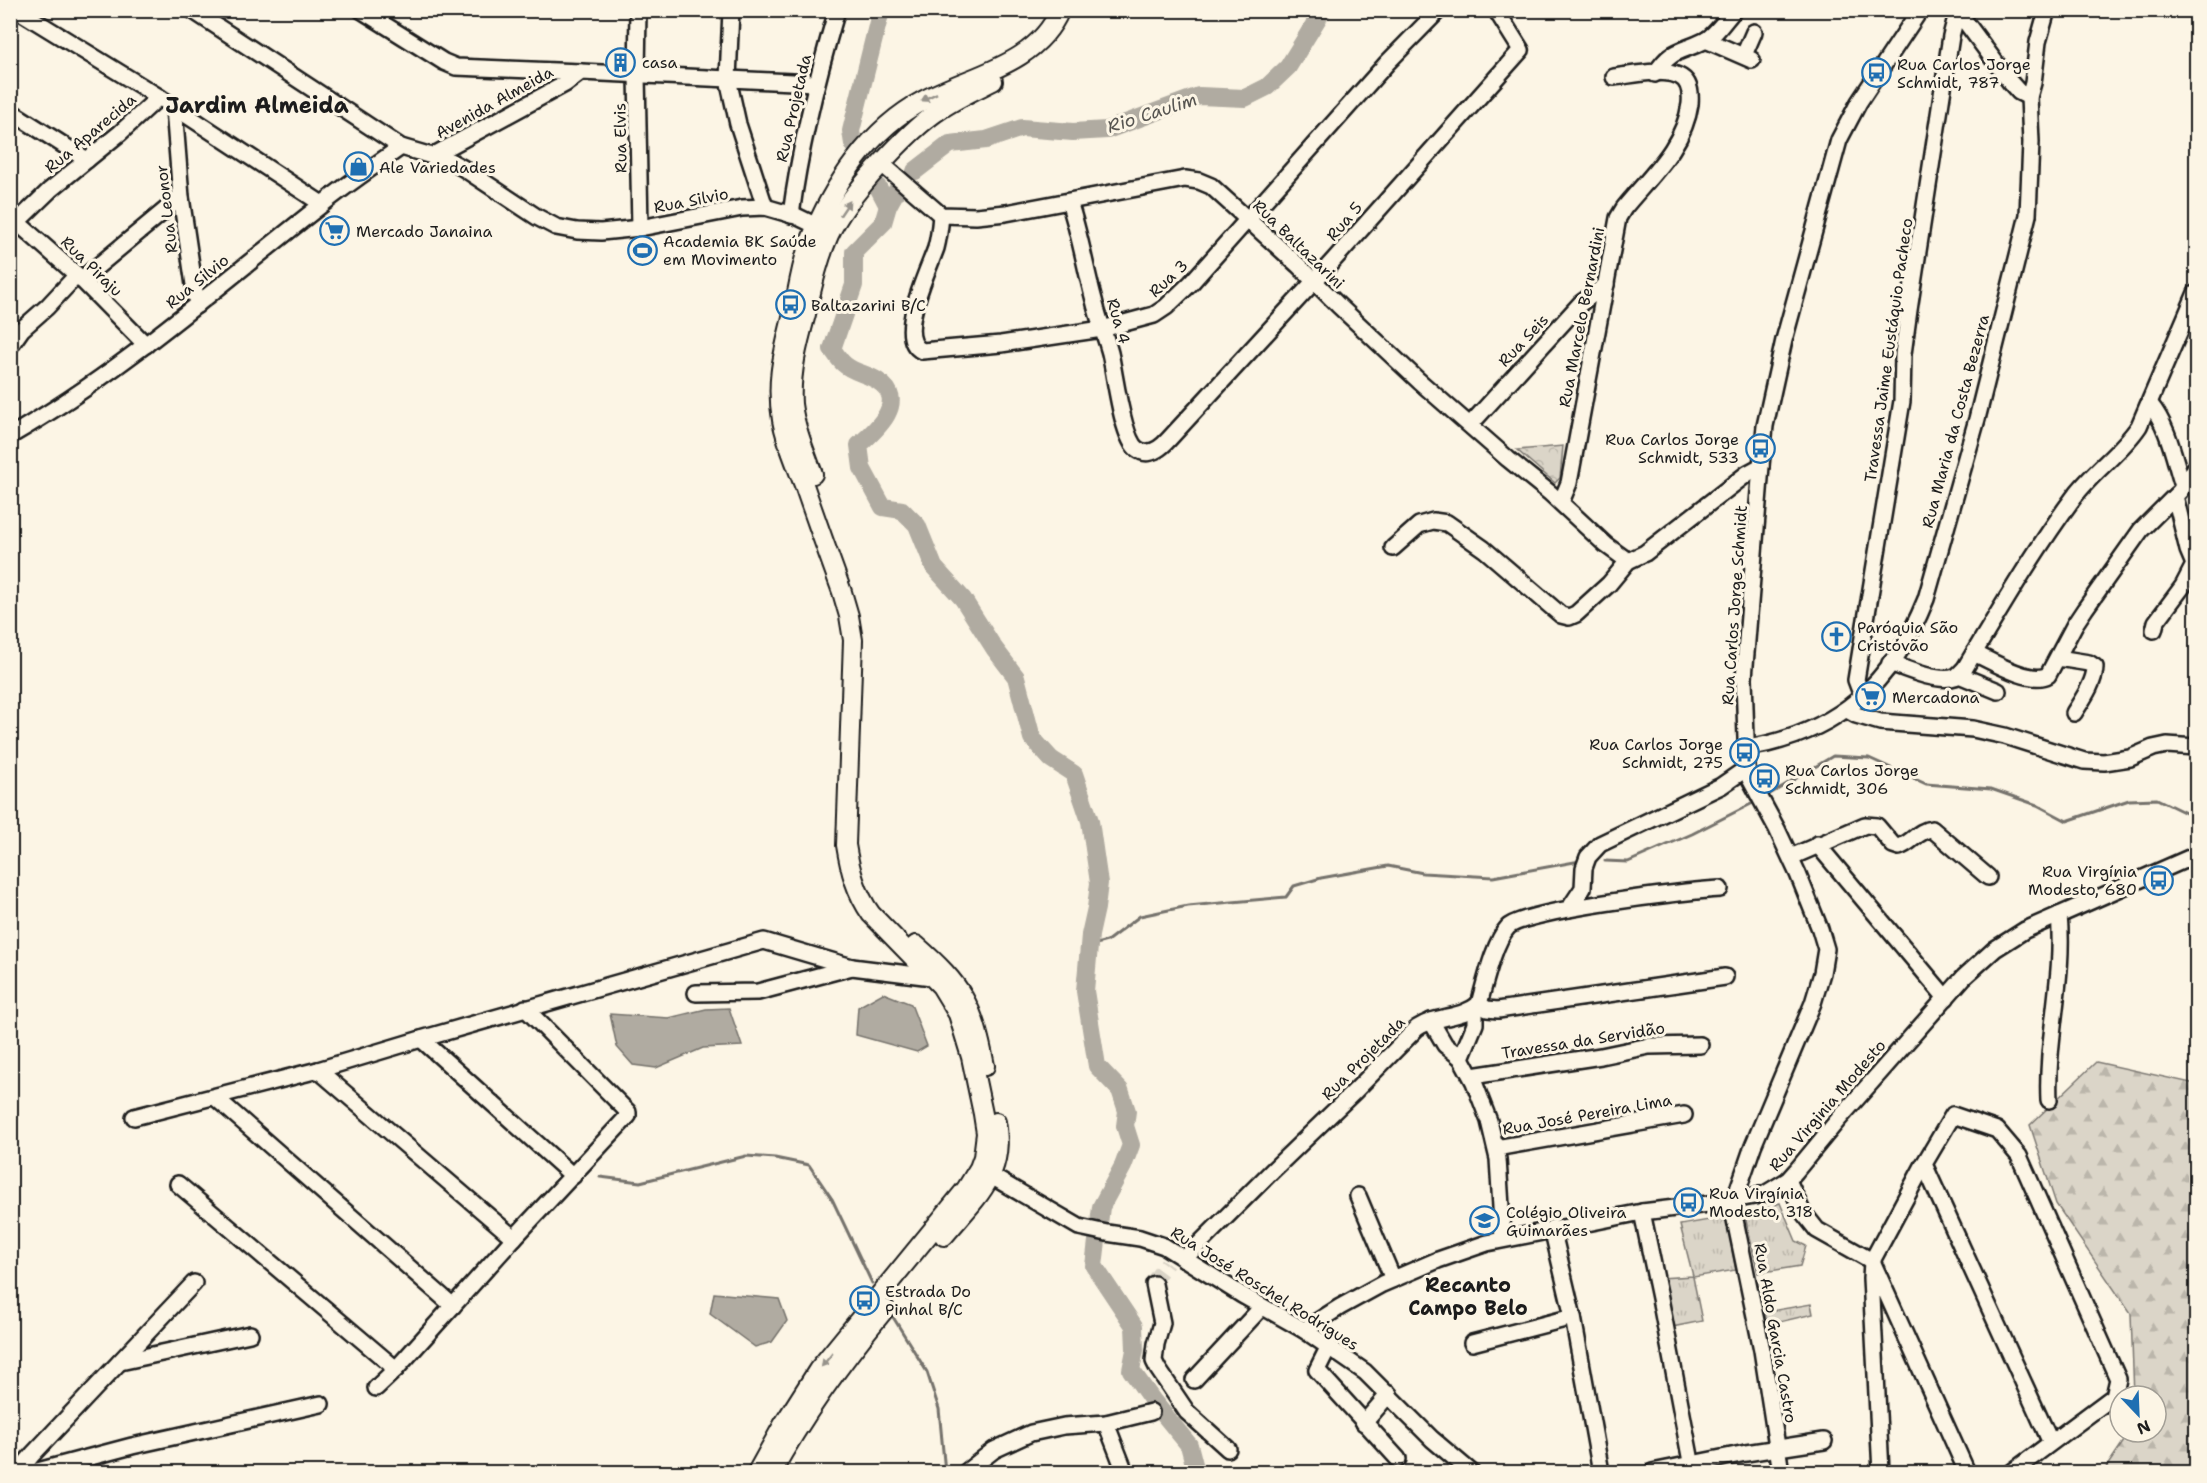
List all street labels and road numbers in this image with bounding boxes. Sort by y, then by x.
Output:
street label: Rua Projetada [771,52,816,164]
street label: Avenida Almeida [432,61,557,143]
street label: Rua Aparecida [40,89,140,178]
street label: Rua Elvis [609,103,632,173]
street label: Rua Leonor [151,163,182,254]
street label: Rua Silvio [652,183,730,218]
street label: Rua Baltazarini [1248,195,1349,294]
street label: Rua 5 [1322,197,1367,245]
street label: Travessa Jaime Eustáquio Pacheco [1860,217,1917,483]
street label: Rua Marcelo Bernardini [1554,225,1609,409]
street label: Rua Piraju [56,232,127,301]
street label: Rua Silvio [161,249,233,313]
street label: Rua 3 [1144,255,1192,302]
street label: Rua 4 [1102,296,1135,346]
street label: Rua Seis [1494,309,1553,371]
street label: Rua Maria da Costa Bezerra [1917,312,1994,530]
street label: Rua Carlos Jorge Schmidt [1717,504,1752,706]
street label: Rua Projetada [1317,1012,1410,1105]
street label: Travessa da Servidão [1500,1017,1666,1064]
street label: Rua Virginia Modesto [1764,1035,1890,1176]
street label: Rua José Pereira Lima [1501,1089,1673,1140]
street label: Rua José Roschel Rodrigues [1167,1222,1363,1355]
street label: Rua Aldo Garcia Castro [1749,1241,1802,1425]

